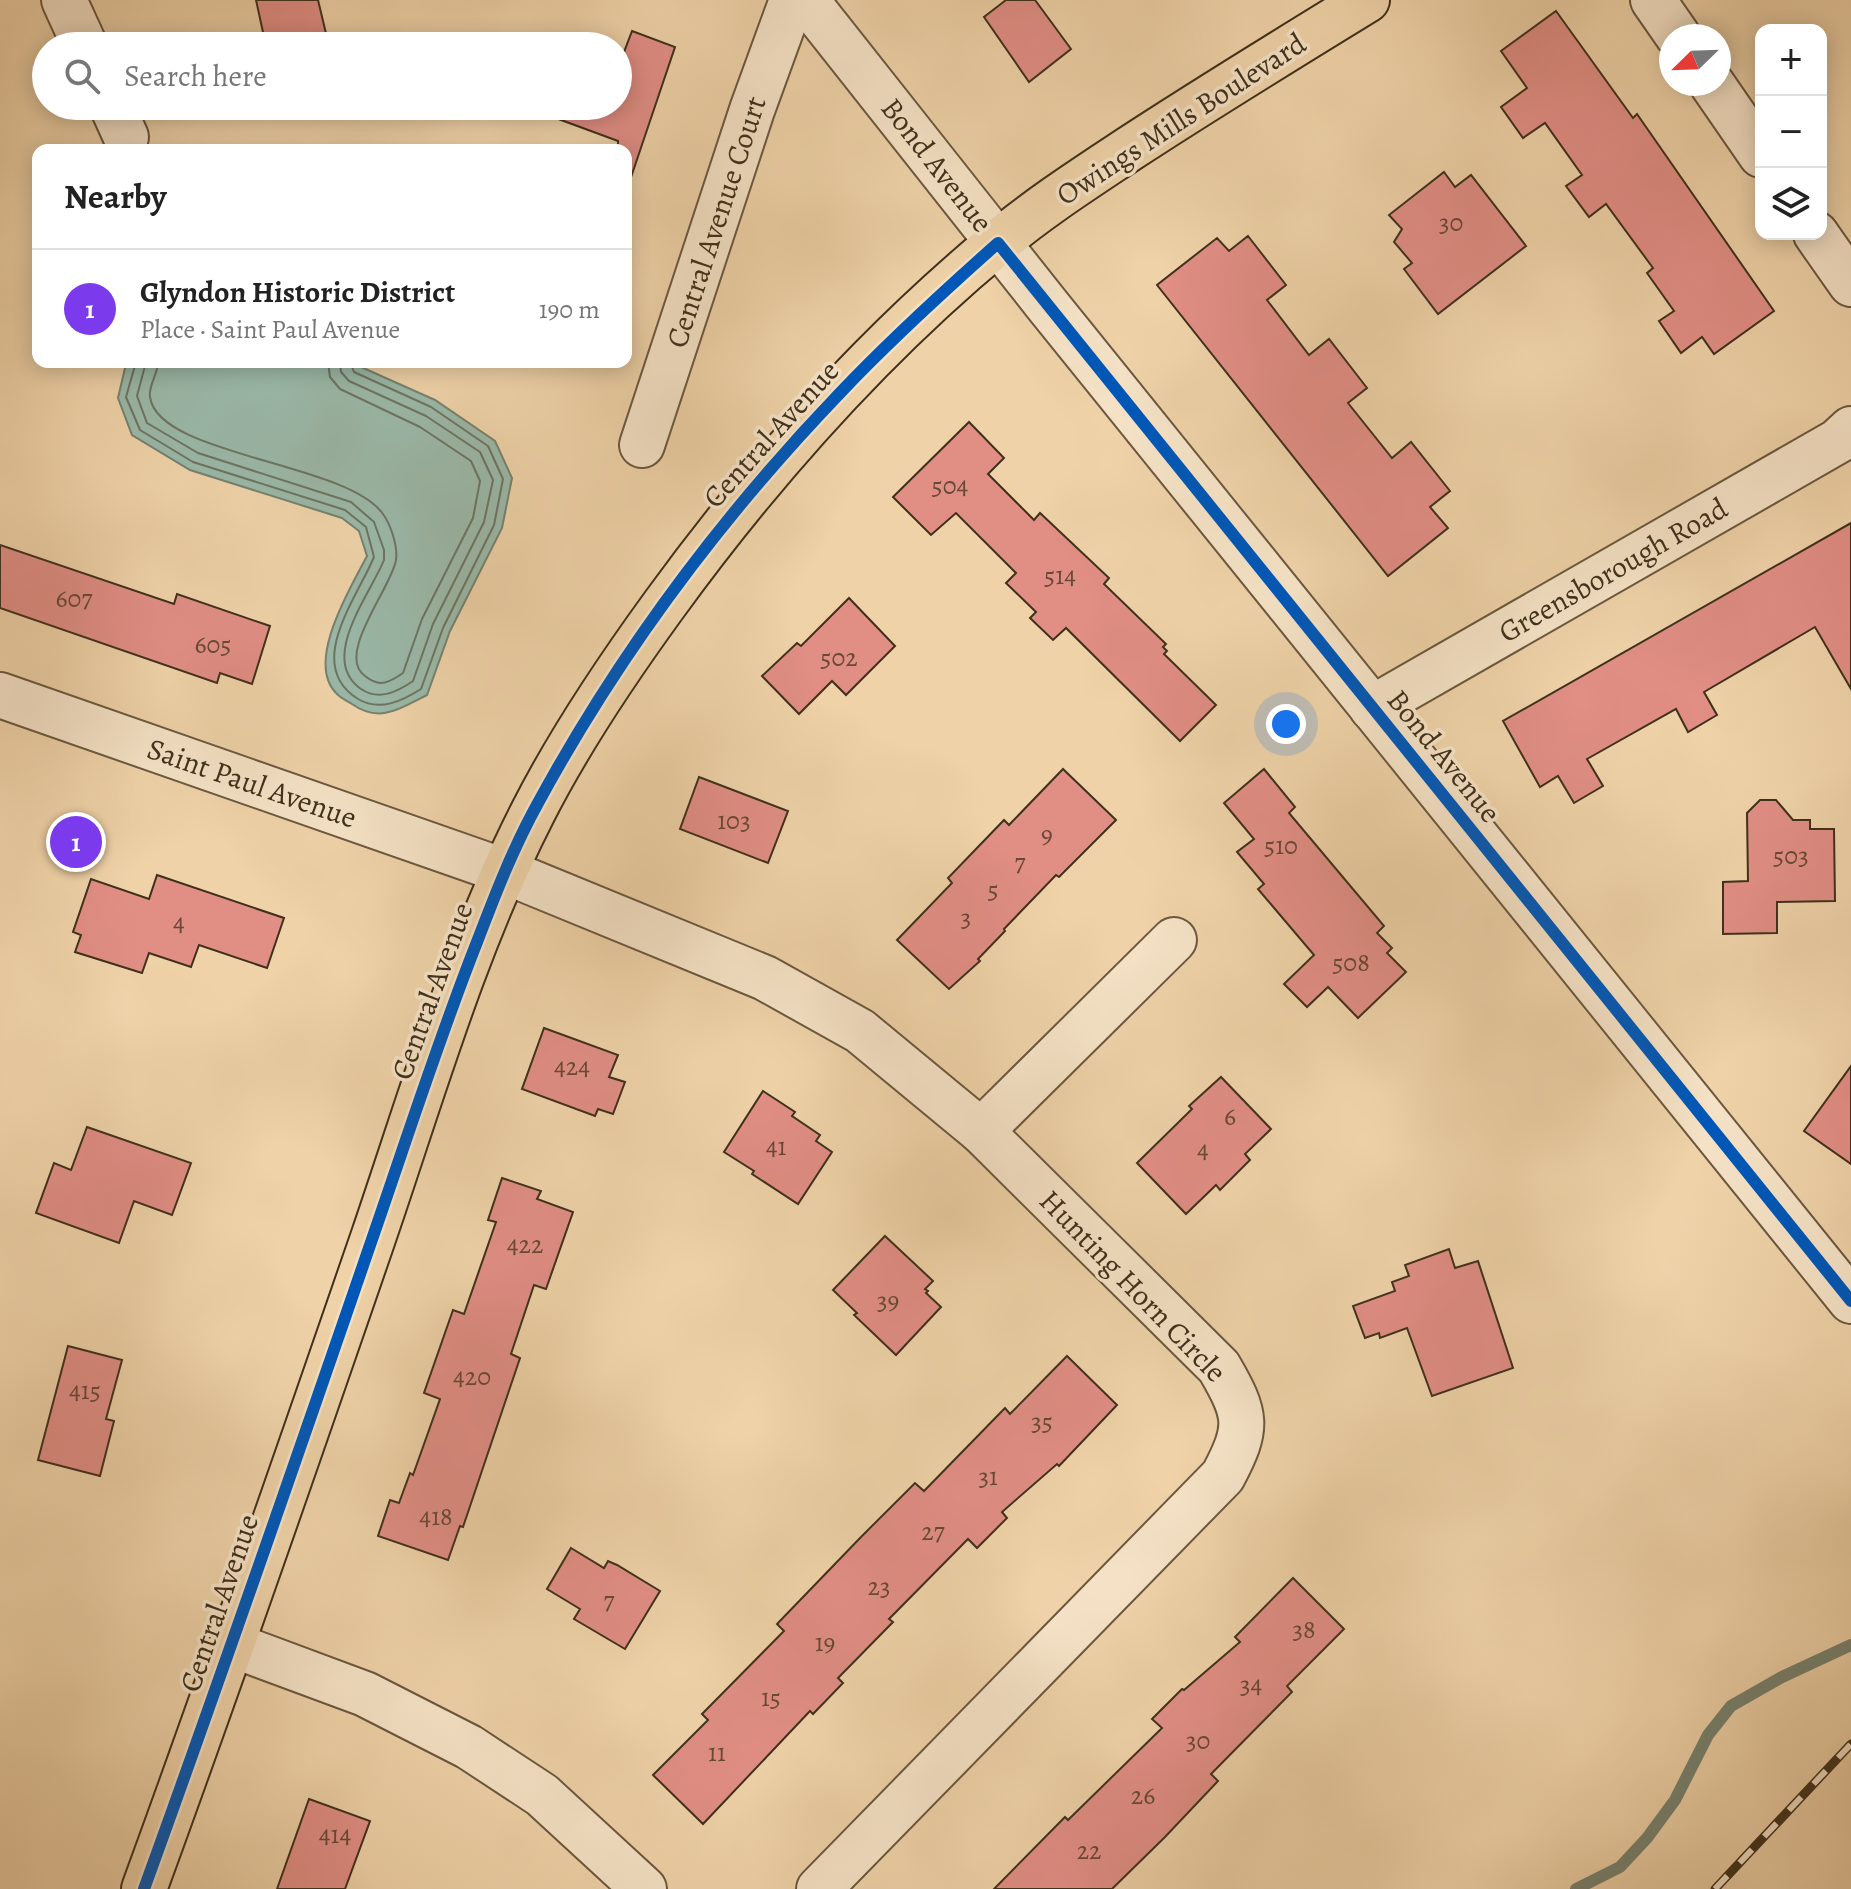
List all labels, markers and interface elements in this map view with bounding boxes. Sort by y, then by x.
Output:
street label: Owings Mills Boulevard [1048,23,1314,215]
north arrow [1659,24,1731,96]
map controls [1755,24,1827,240]
button: + [1755,24,1827,96]
search box [32,32,632,120]
icon: search [60,54,104,98]
text: Search here [124,56,267,96]
street label: Bond Avenue [872,89,1002,241]
street label: Central Avenue Court [656,91,776,353]
button: − [1755,96,1827,168]
button: layers [1755,168,1827,240]
text: Nearby [64,173,167,220]
house number: 30 [1439,205,1463,240]
text: Glyndon Historic District [140,272,455,312]
text: 1 [85,292,95,327]
text: 190 m [539,292,600,327]
text: Place · Saint Paul Avenue [140,312,400,347]
street label: Central Avenue [694,352,848,516]
house number: 504 [932,468,969,503]
street label: Greensborough Road [1491,488,1735,652]
house number: 514 [1044,558,1076,593]
house number: 607 [56,581,92,616]
house number: 605 [194,627,232,662]
house number: 502 [820,640,858,675]
street label: Bond Avenue [1378,681,1510,831]
your location [1266,704,1306,744]
street label: Saint Paul Avenue [142,728,362,838]
house number: 103 [717,803,751,838]
pin: 1 [50,812,102,872]
house number: 9 [1041,817,1053,852]
house number: 510 [1264,828,1298,863]
house number: 503 [1773,838,1809,873]
house number: 7 [1015,845,1026,880]
house number: 5 [987,872,999,907]
street label: Central Avenue [381,897,483,1085]
house number: 3 [961,900,971,935]
house number: 4 [173,905,185,940]
house number: 508 [1332,945,1370,980]
house number: 424 [554,1049,590,1084]
house number: 6 [1224,1099,1236,1134]
house number: 41 [766,1129,786,1164]
house number: 4 [1197,1132,1209,1167]
street label: Hunting Horn Circle [1031,1181,1235,1391]
house number: 422 [507,1227,543,1262]
house number: 39 [877,1283,899,1318]
house number: 420 [453,1359,491,1394]
house number: 415 [69,1373,101,1408]
house number: 35 [1031,1404,1053,1439]
house number: 31 [978,1459,998,1494]
house number: 418 [419,1499,453,1534]
street label: Central Avenue [170,1509,268,1697]
house number: 27 [921,1514,945,1549]
house number: 23 [867,1569,891,1604]
house number: 7 [604,1583,615,1618]
house number: 38 [1292,1612,1316,1647]
house number: 19 [815,1625,835,1660]
house number: 34 [1240,1667,1263,1702]
house number: 15 [761,1680,781,1715]
house number: 30 [1186,1723,1210,1758]
house number: 11 [708,1735,726,1770]
house number: 26 [1131,1778,1155,1813]
house number: 414 [319,1817,351,1852]
house number: 22 [1077,1833,1101,1868]

